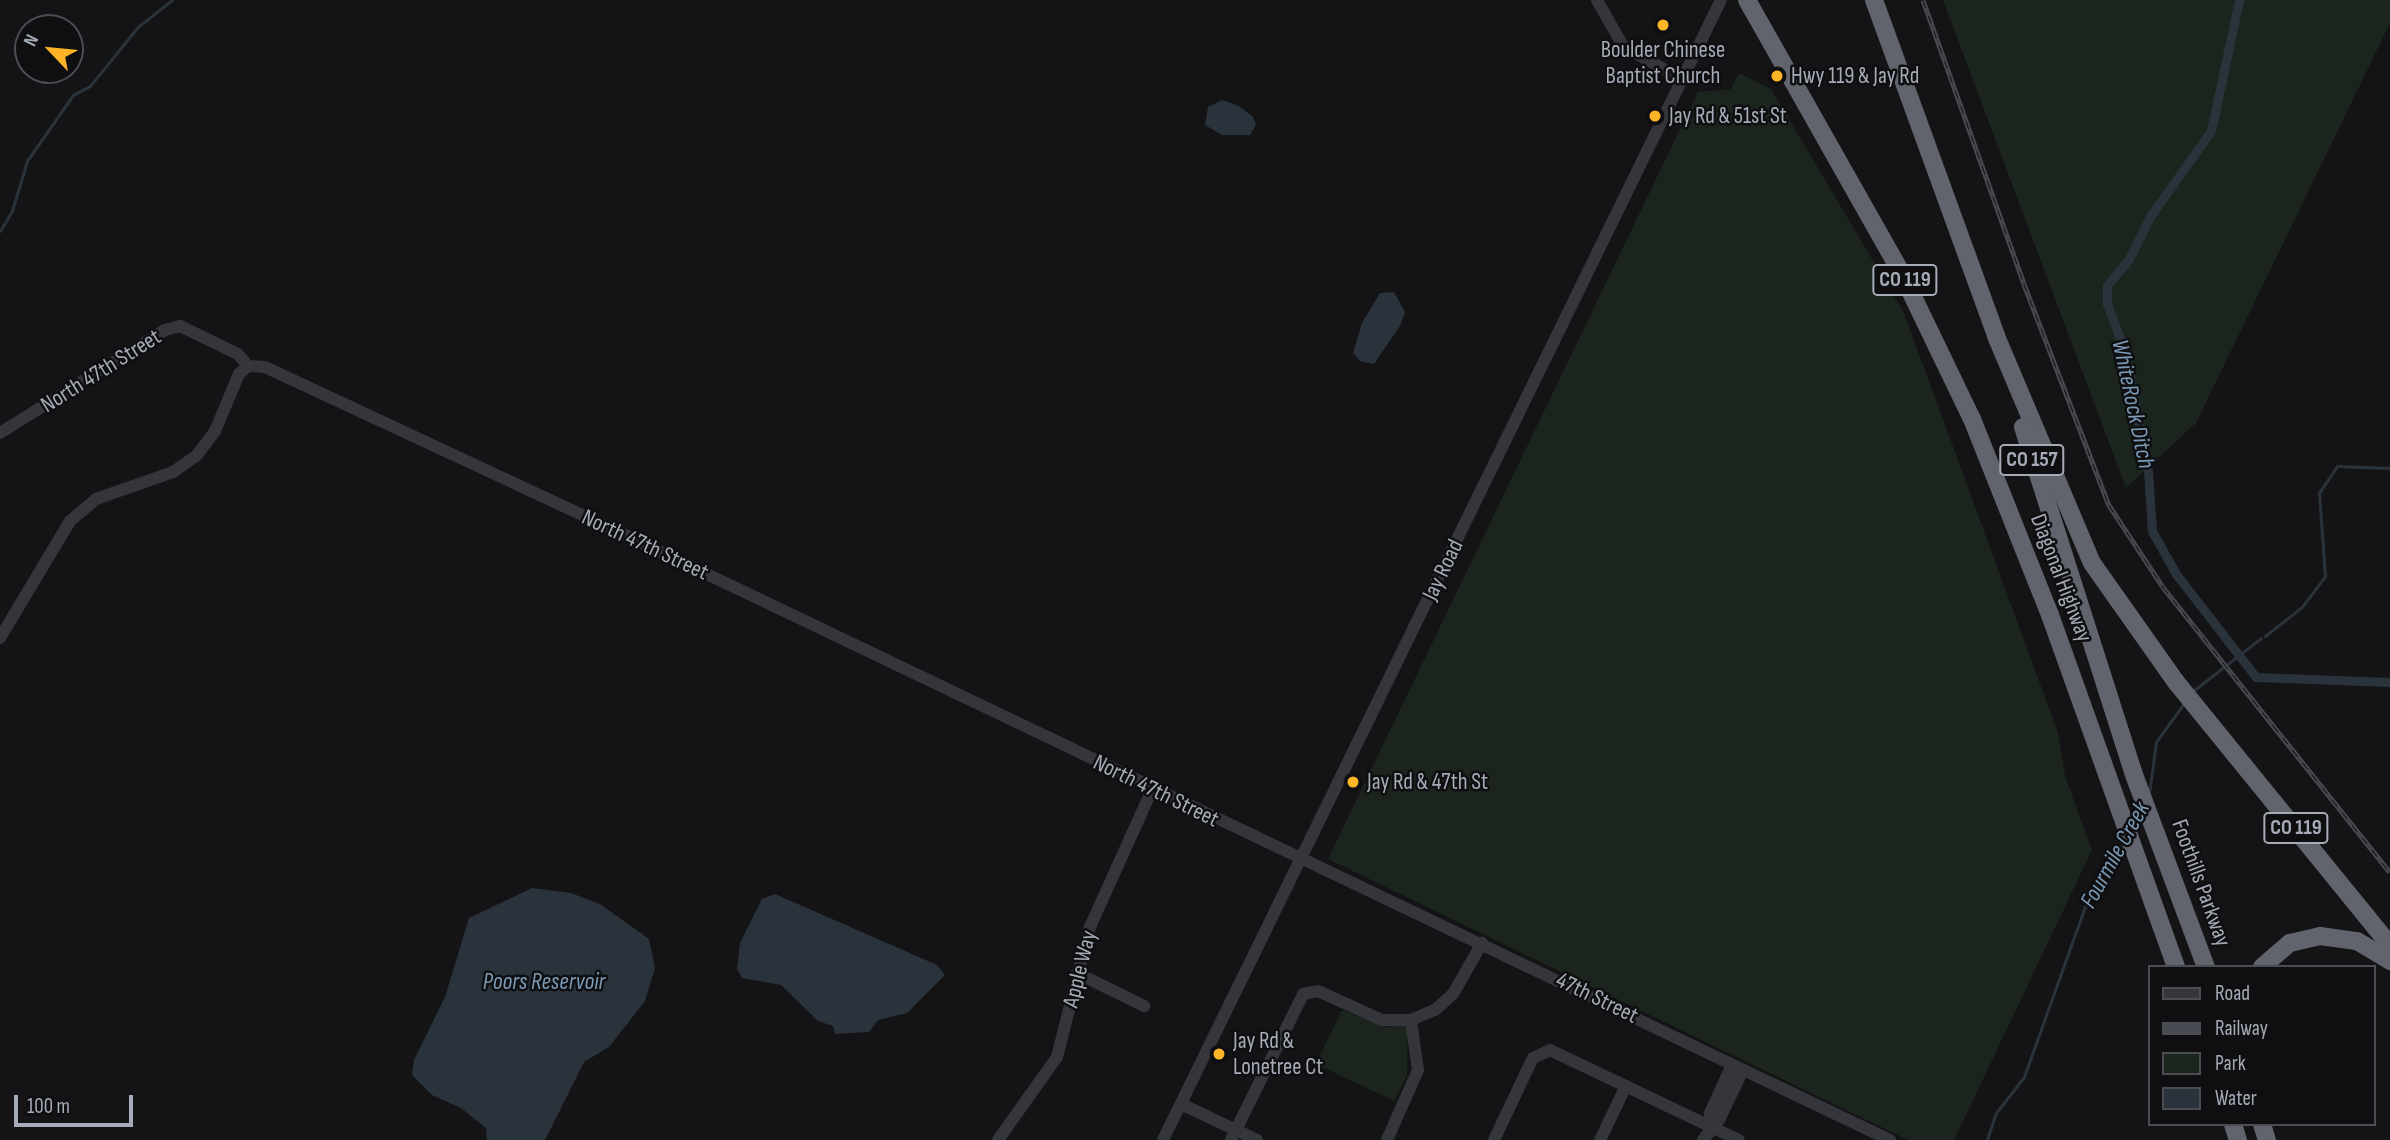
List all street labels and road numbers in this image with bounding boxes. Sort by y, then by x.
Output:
road number: CO 119 [1872,262,1938,298]
street label: North 47th Street [36,323,166,419]
road number: CO 157 [1999,442,2065,477]
street label: North 47th Street [577,504,713,586]
street label: Diagonal Highway [2024,510,2098,646]
street label: Jay Road [1417,535,1469,605]
street label: North 47th Street [1089,749,1223,833]
road number: CO 119 [2263,810,2329,846]
street label: Foothills Parkway [2165,816,2237,950]
street label: Apple Way [1057,928,1103,1010]
street label: 47th Street [1551,966,1643,1030]

